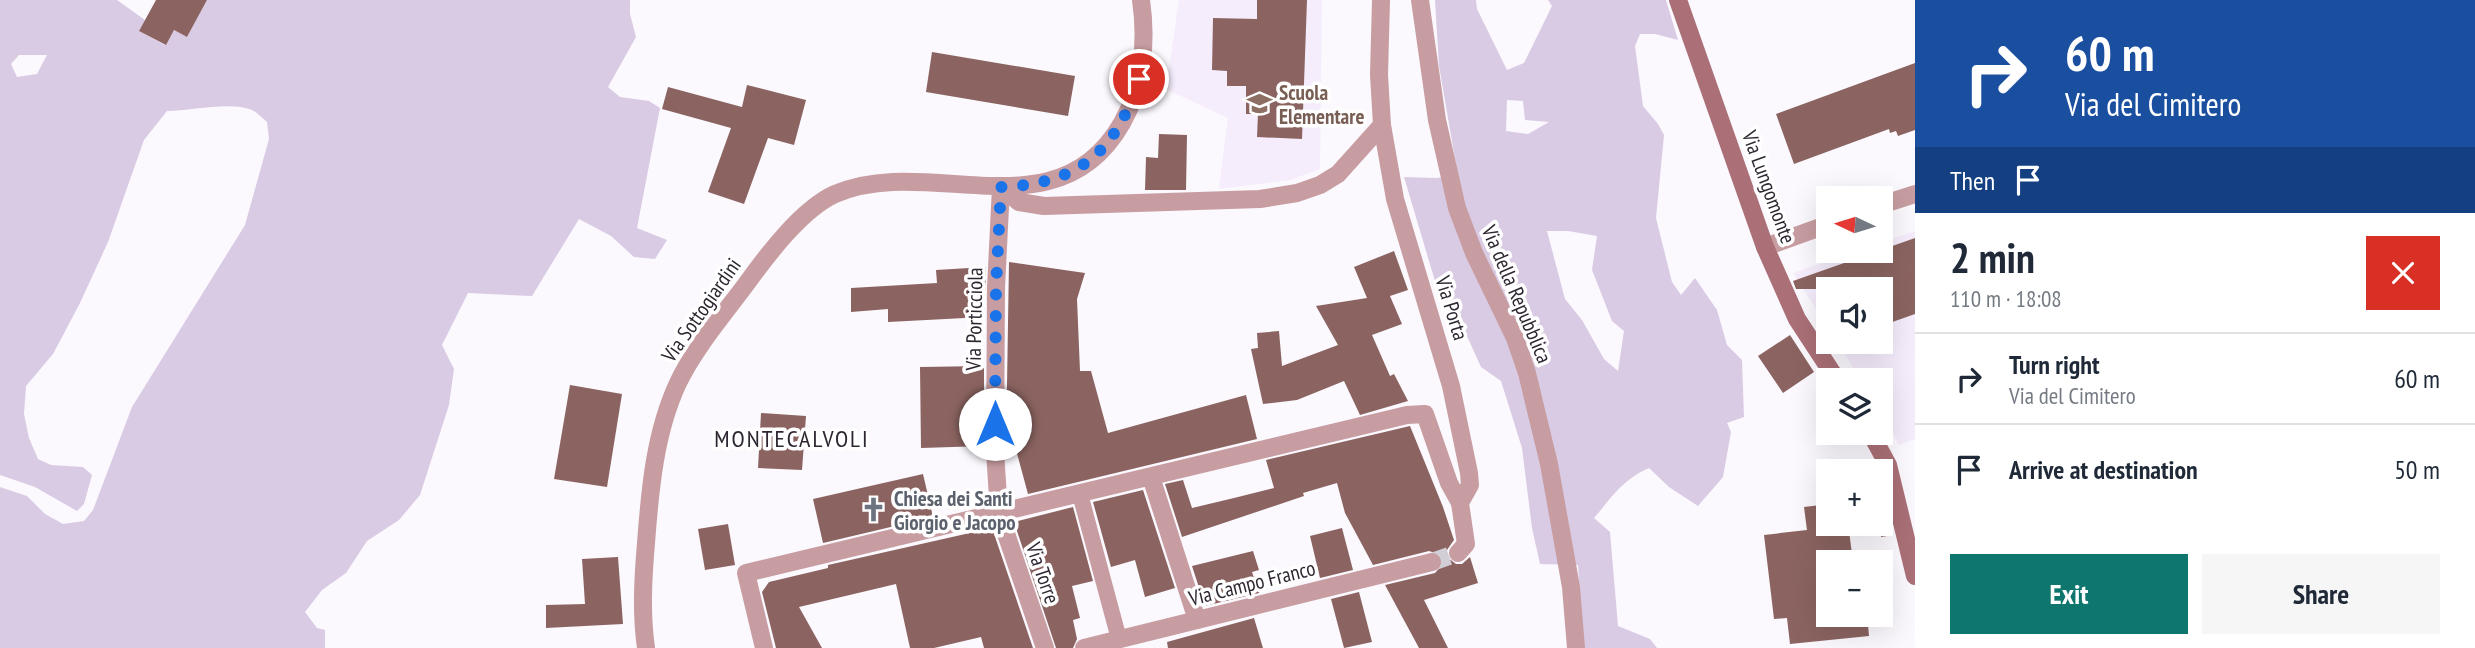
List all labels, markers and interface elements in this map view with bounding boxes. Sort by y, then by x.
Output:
text: 60 m [2065,21,2154,85]
icon: right [1950,28,2041,119]
pin [1109,49,1169,109]
icon: arrive [1120,60,1158,98]
place label: Scuola Elementare [1279,79,1364,130]
text: Via del Cimitero [2065,83,2241,125]
school or university icon: Scuola Elementare [1245,90,1273,118]
street label: Via Lungomonte [1736,126,1802,247]
icon: arrive [2009,161,2047,199]
text: Then [1950,164,1995,197]
north arrow [1816,186,1894,262]
map controls [1816,186,1893,627]
street label: Via della Repubblica [1475,220,1558,367]
text: 2 min [1950,230,2035,285]
button: close [2366,236,2440,310]
street label: Via Sottogiardini [655,253,747,368]
street label: Via Porticciola [960,267,988,372]
street label: Via Porta [1429,272,1474,343]
button: sound [1816,277,1893,354]
text: 110 m · 18:08 [1950,284,2062,313]
text: Turn right [2009,348,2100,381]
icon: right [1950,360,1988,398]
text: 60 m [2394,362,2440,395]
button: layers [1816,368,1893,445]
text: Via del Cimitero [2009,381,2136,410]
position arrow [958,387,1032,461]
district label: MONTECALVOLI [714,423,870,454]
icon: arrive [1950,451,1988,489]
text: Arrive at destination [2009,453,2198,486]
text: 50 m [2394,453,2440,486]
button: + [1816,459,1893,536]
place label: Chiesa dei Santi Giorgio e Jacopo [894,485,1016,536]
church icon: Chiesa dei Santi Giorgio e Jacopo [860,496,888,524]
street label: Via Torre [1020,538,1066,607]
button: − [1816,550,1893,627]
street label: Via Campo Franco [1185,554,1318,612]
button: Exit [1950,554,2188,634]
button: Share [2202,554,2440,634]

